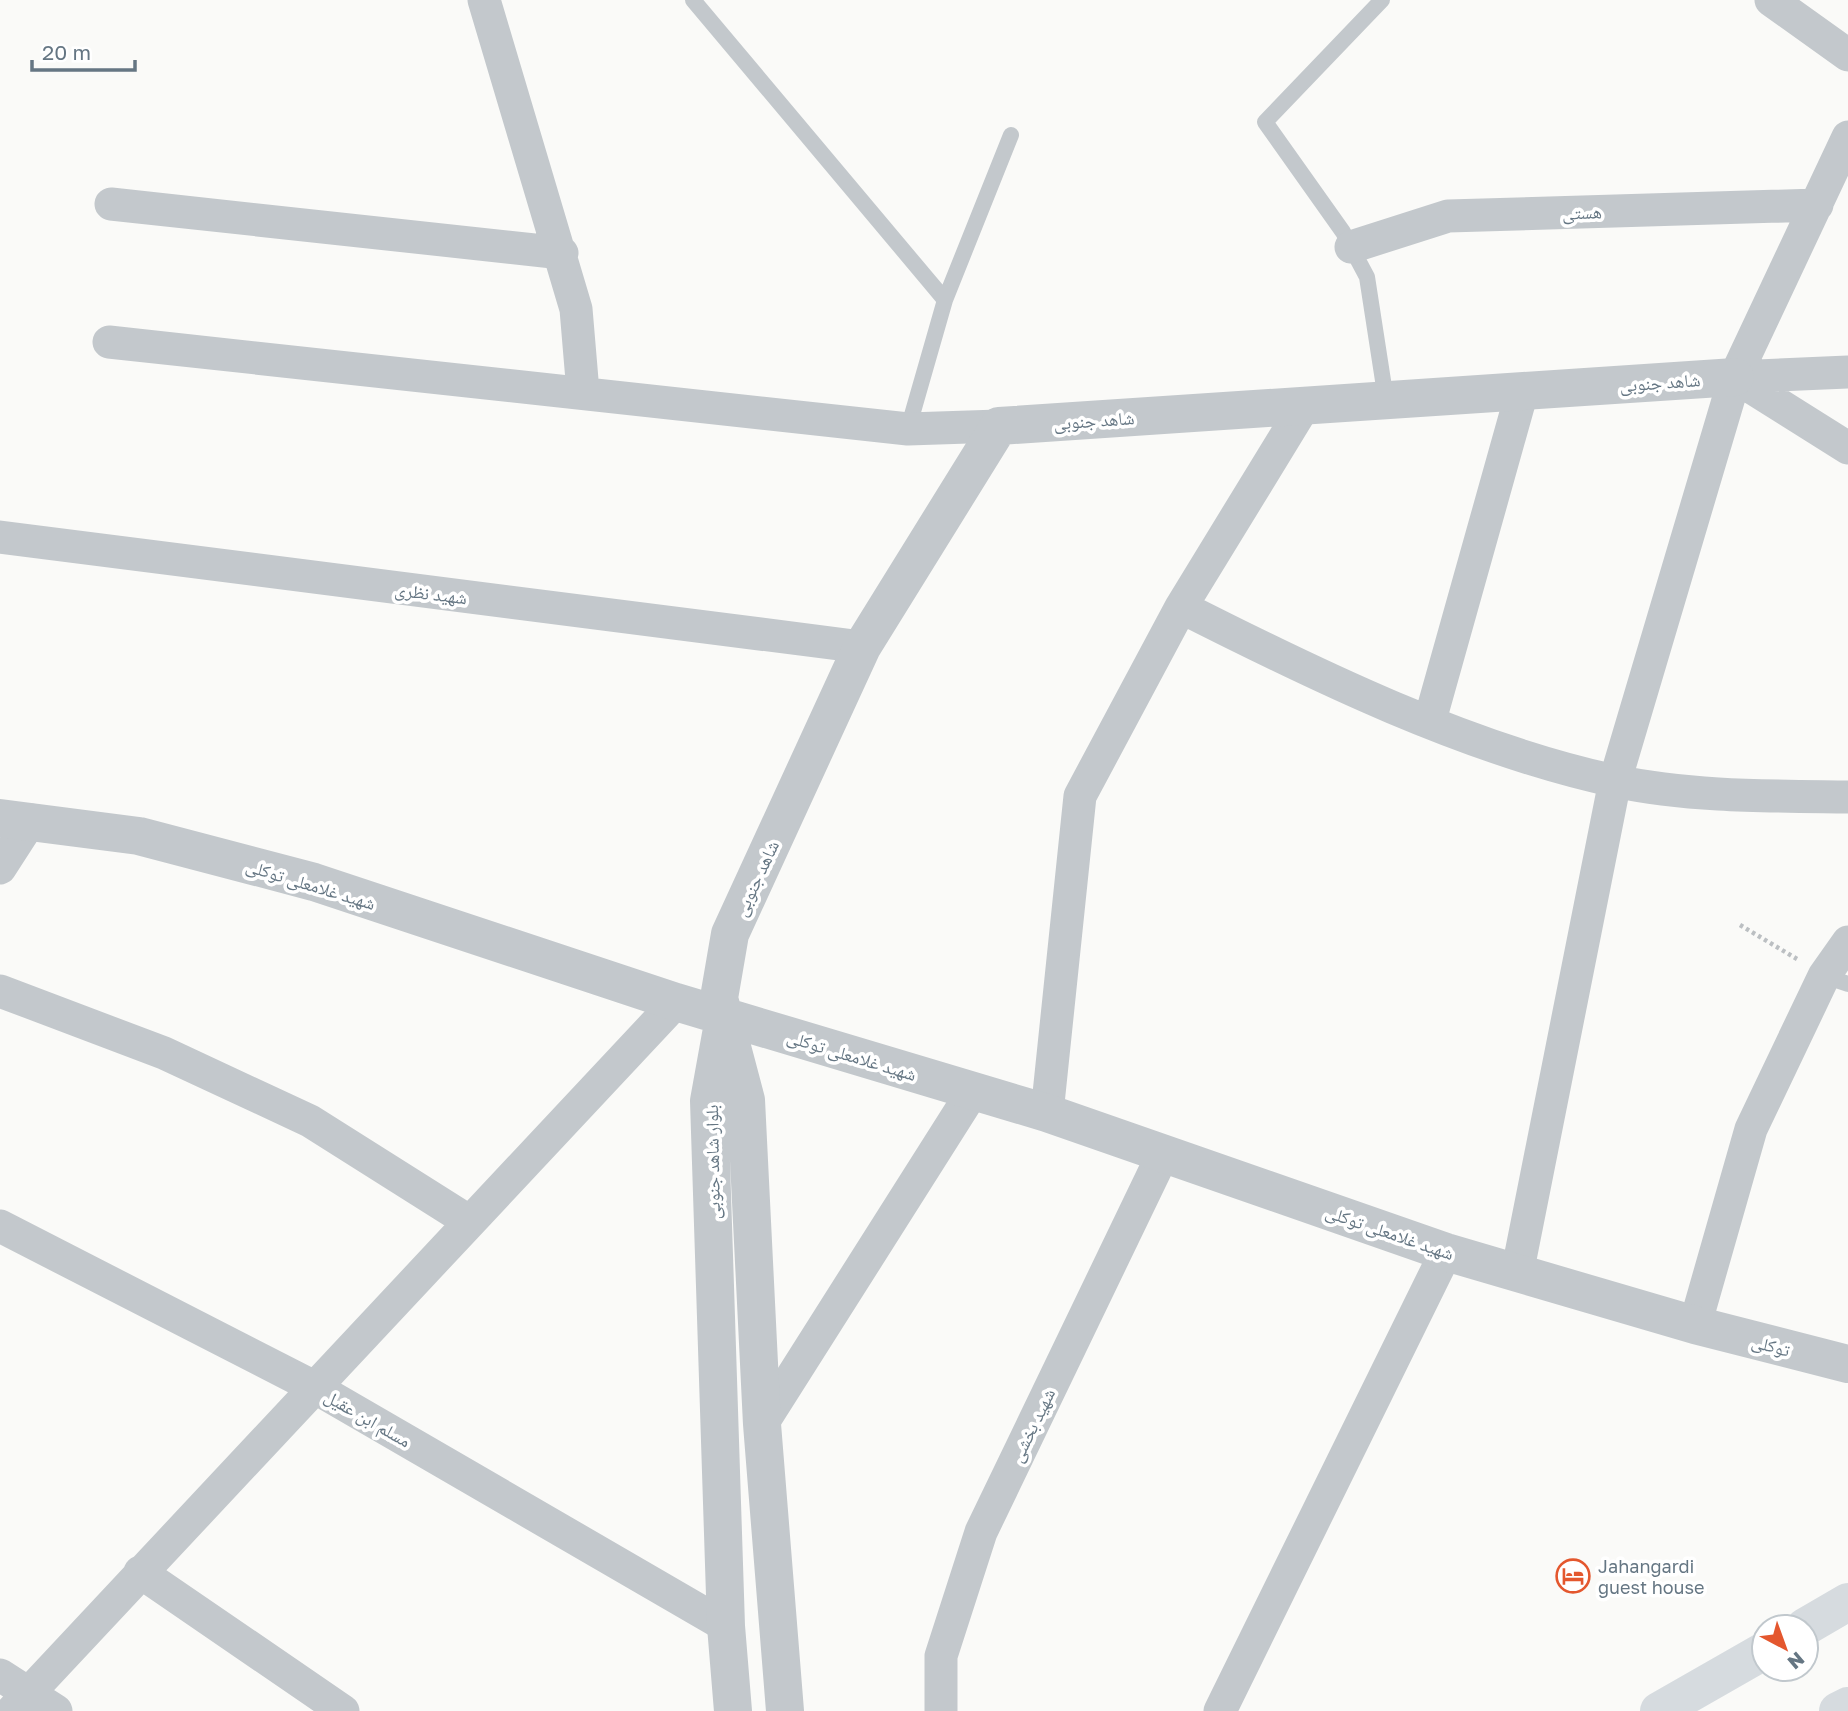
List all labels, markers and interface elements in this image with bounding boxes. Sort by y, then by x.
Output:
scale bar [32,28,135,72]
text: 20 m [42,39,91,65]
street label: هستی [1562,200,1602,225]
street label: شاهد جنوبی [1619,368,1701,397]
street label: شاهد جنوبی [1053,406,1135,435]
street label: شهید نظری [393,578,469,609]
street label: شاهد جنوبی [729,837,784,920]
street label: شهید غلامعلی توکلی [243,854,378,915]
street label: شهید غلامعلی توکلی [784,1025,919,1086]
street label: بلوار شاهد جنوبی [700,1104,725,1219]
street label: شهید غلامعلی توکلی [1323,1200,1457,1265]
street label: توکلی [1749,1329,1793,1362]
street label: مسلم ابن عقیل [320,1384,415,1453]
street label: شهید بخشی [1005,1384,1060,1466]
place label: Jahangardi guest house [1598,1555,1704,1598]
hotel icon: Jahangardi guest house [1554,1557,1592,1595]
north arrow [1750,1613,1820,1683]
text: N [1783,1648,1809,1675]

